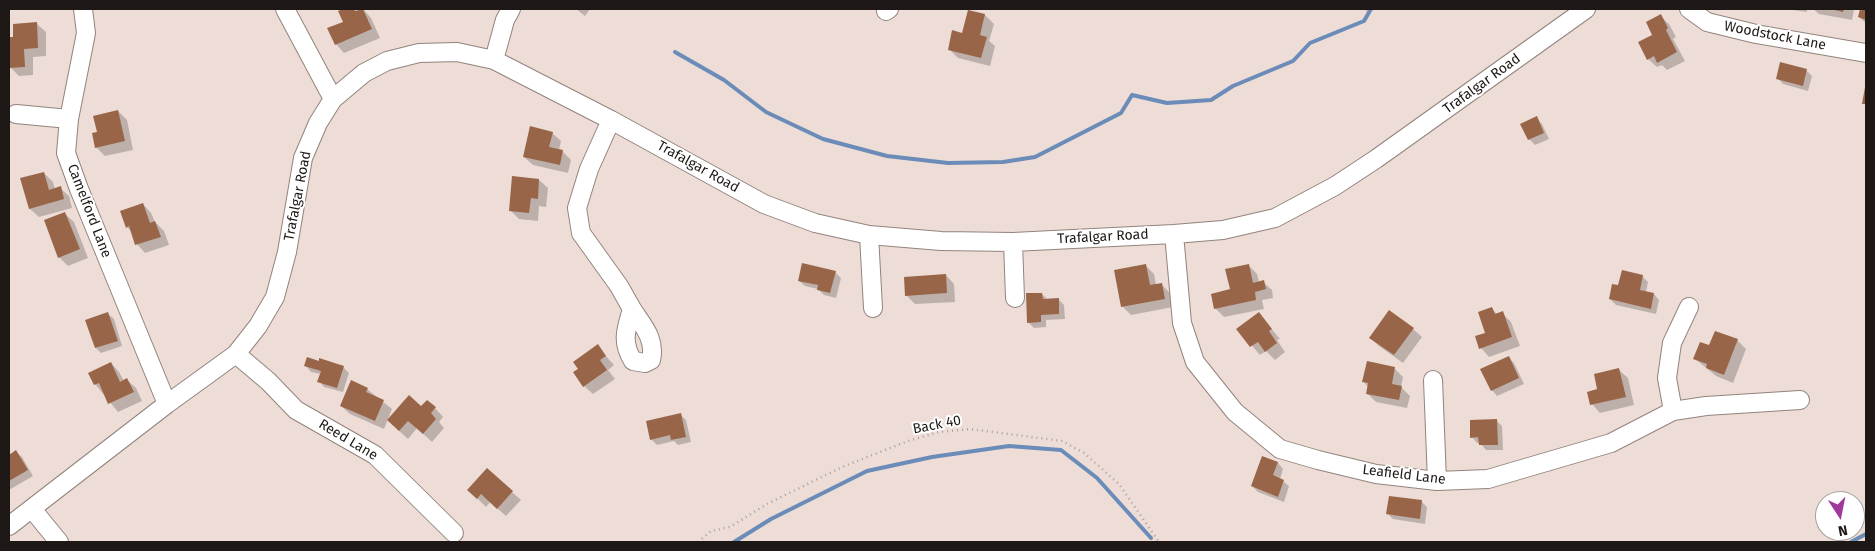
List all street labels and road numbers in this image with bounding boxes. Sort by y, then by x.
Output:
street label: Woodstock Lane [1723,18,1827,54]
street label: Trafalgar Road [1440,50,1524,118]
street label: Trafalgar Road [654,138,742,196]
street label: Trafalgar Road [281,150,315,242]
street label: Camelford Lane [63,162,115,260]
street label: Trafalgar Road [1057,226,1149,248]
street label: Back 40 [911,412,963,438]
street label: Reed Lane [315,416,381,464]
street label: Leafield Lane [1361,462,1447,488]

